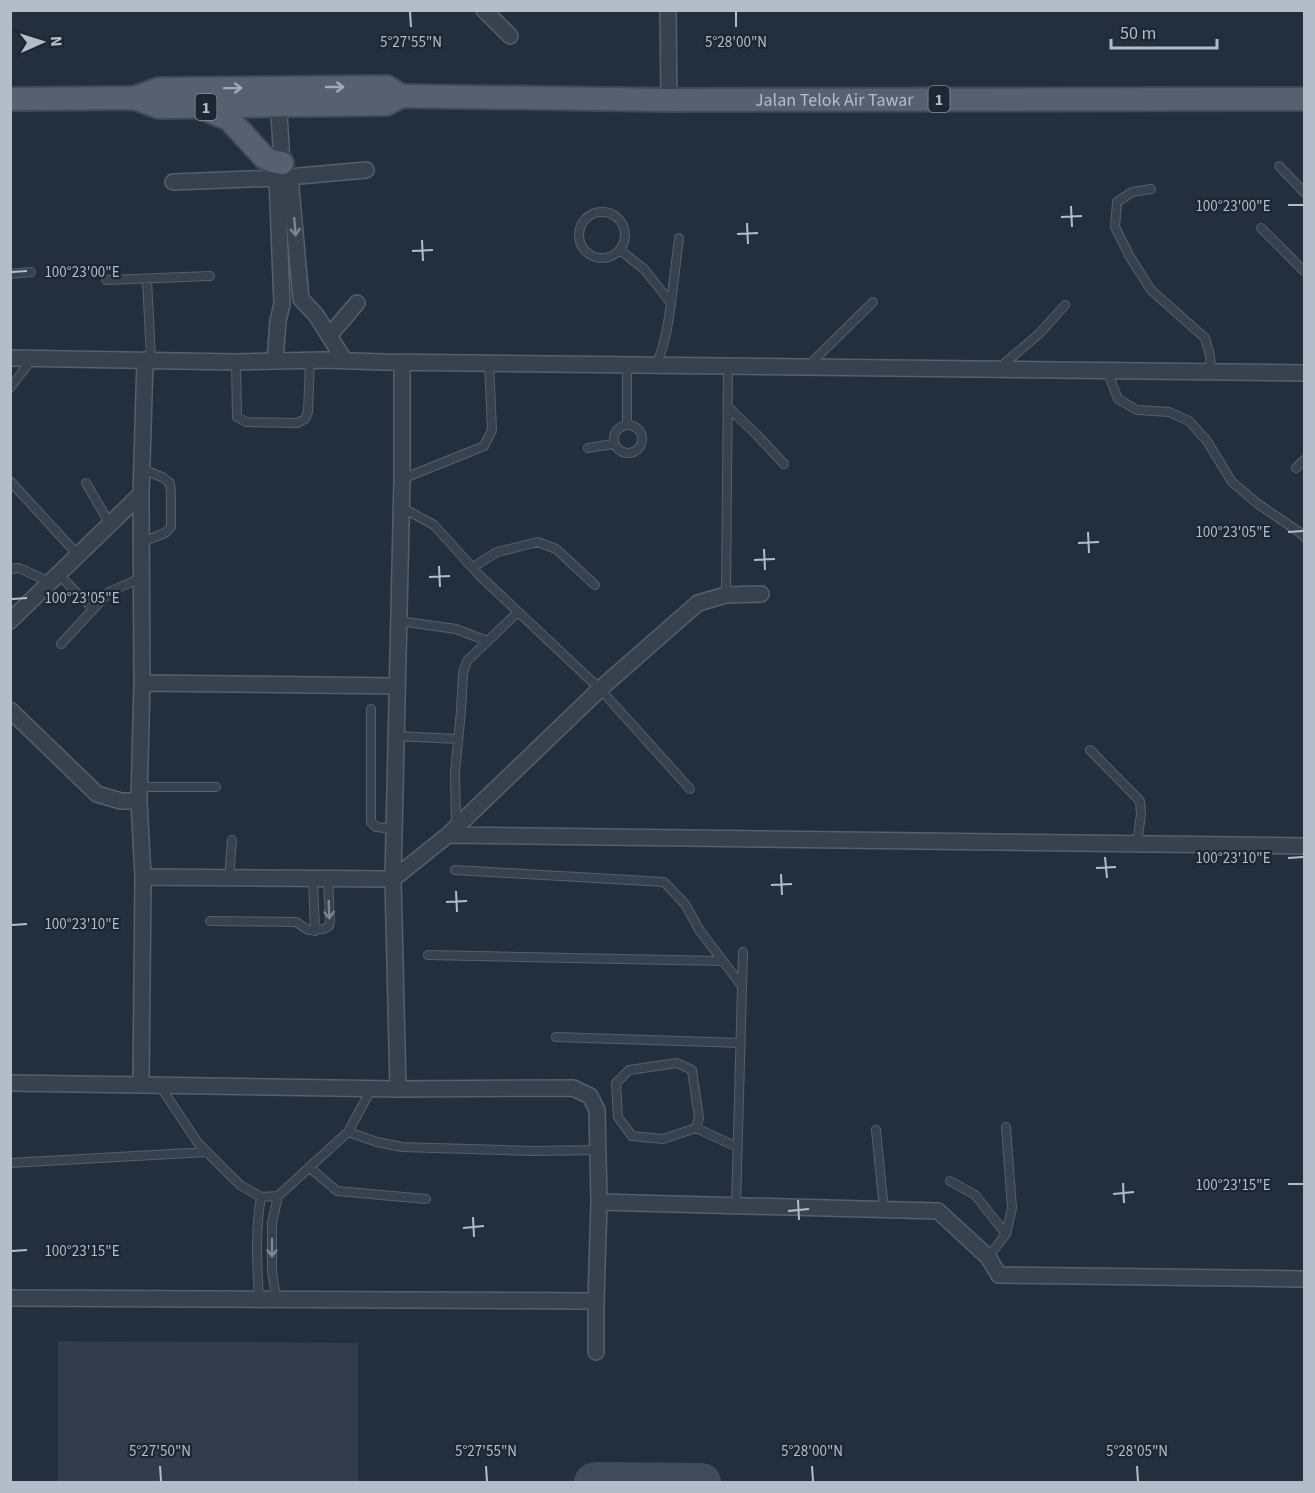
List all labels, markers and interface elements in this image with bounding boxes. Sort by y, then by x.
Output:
north arrow [12,12,72,72]
scale bar [1111,12,1218,50]
text: 50 m [1120,21,1156,46]
text: 5°27'55"N [380,32,442,53]
text: 5°28'00"N [705,32,767,53]
text: N [45,35,67,47]
one-way arrow [325,81,345,93]
one-way arrow [222,82,242,94]
road number: 1 [928,86,950,112]
street label: Jalan Telok Air Tawar [755,88,914,113]
road number: 1 [196,94,216,120]
text: 100°23'00"E [1195,196,1271,217]
one-way arrow [290,216,301,236]
text: 100°23'00"E [44,262,120,283]
text: 100°23'05"E [1195,522,1271,543]
text: 100°23'05"E [44,588,120,609]
text: 100°23'10"E [1195,848,1271,869]
one-way arrow [324,899,335,919]
text: 100°23'10"E [44,914,120,935]
text: 100°23'15"E [1195,1175,1271,1196]
one-way arrow [266,1237,278,1257]
text: 100°23'15"E [44,1241,120,1262]
text: 5°27'50"N [129,1441,191,1462]
text: 5°27'55"N [455,1441,517,1462]
text: 5°28'00"N [781,1441,843,1462]
text: 5°28'05"N [1106,1441,1168,1462]

